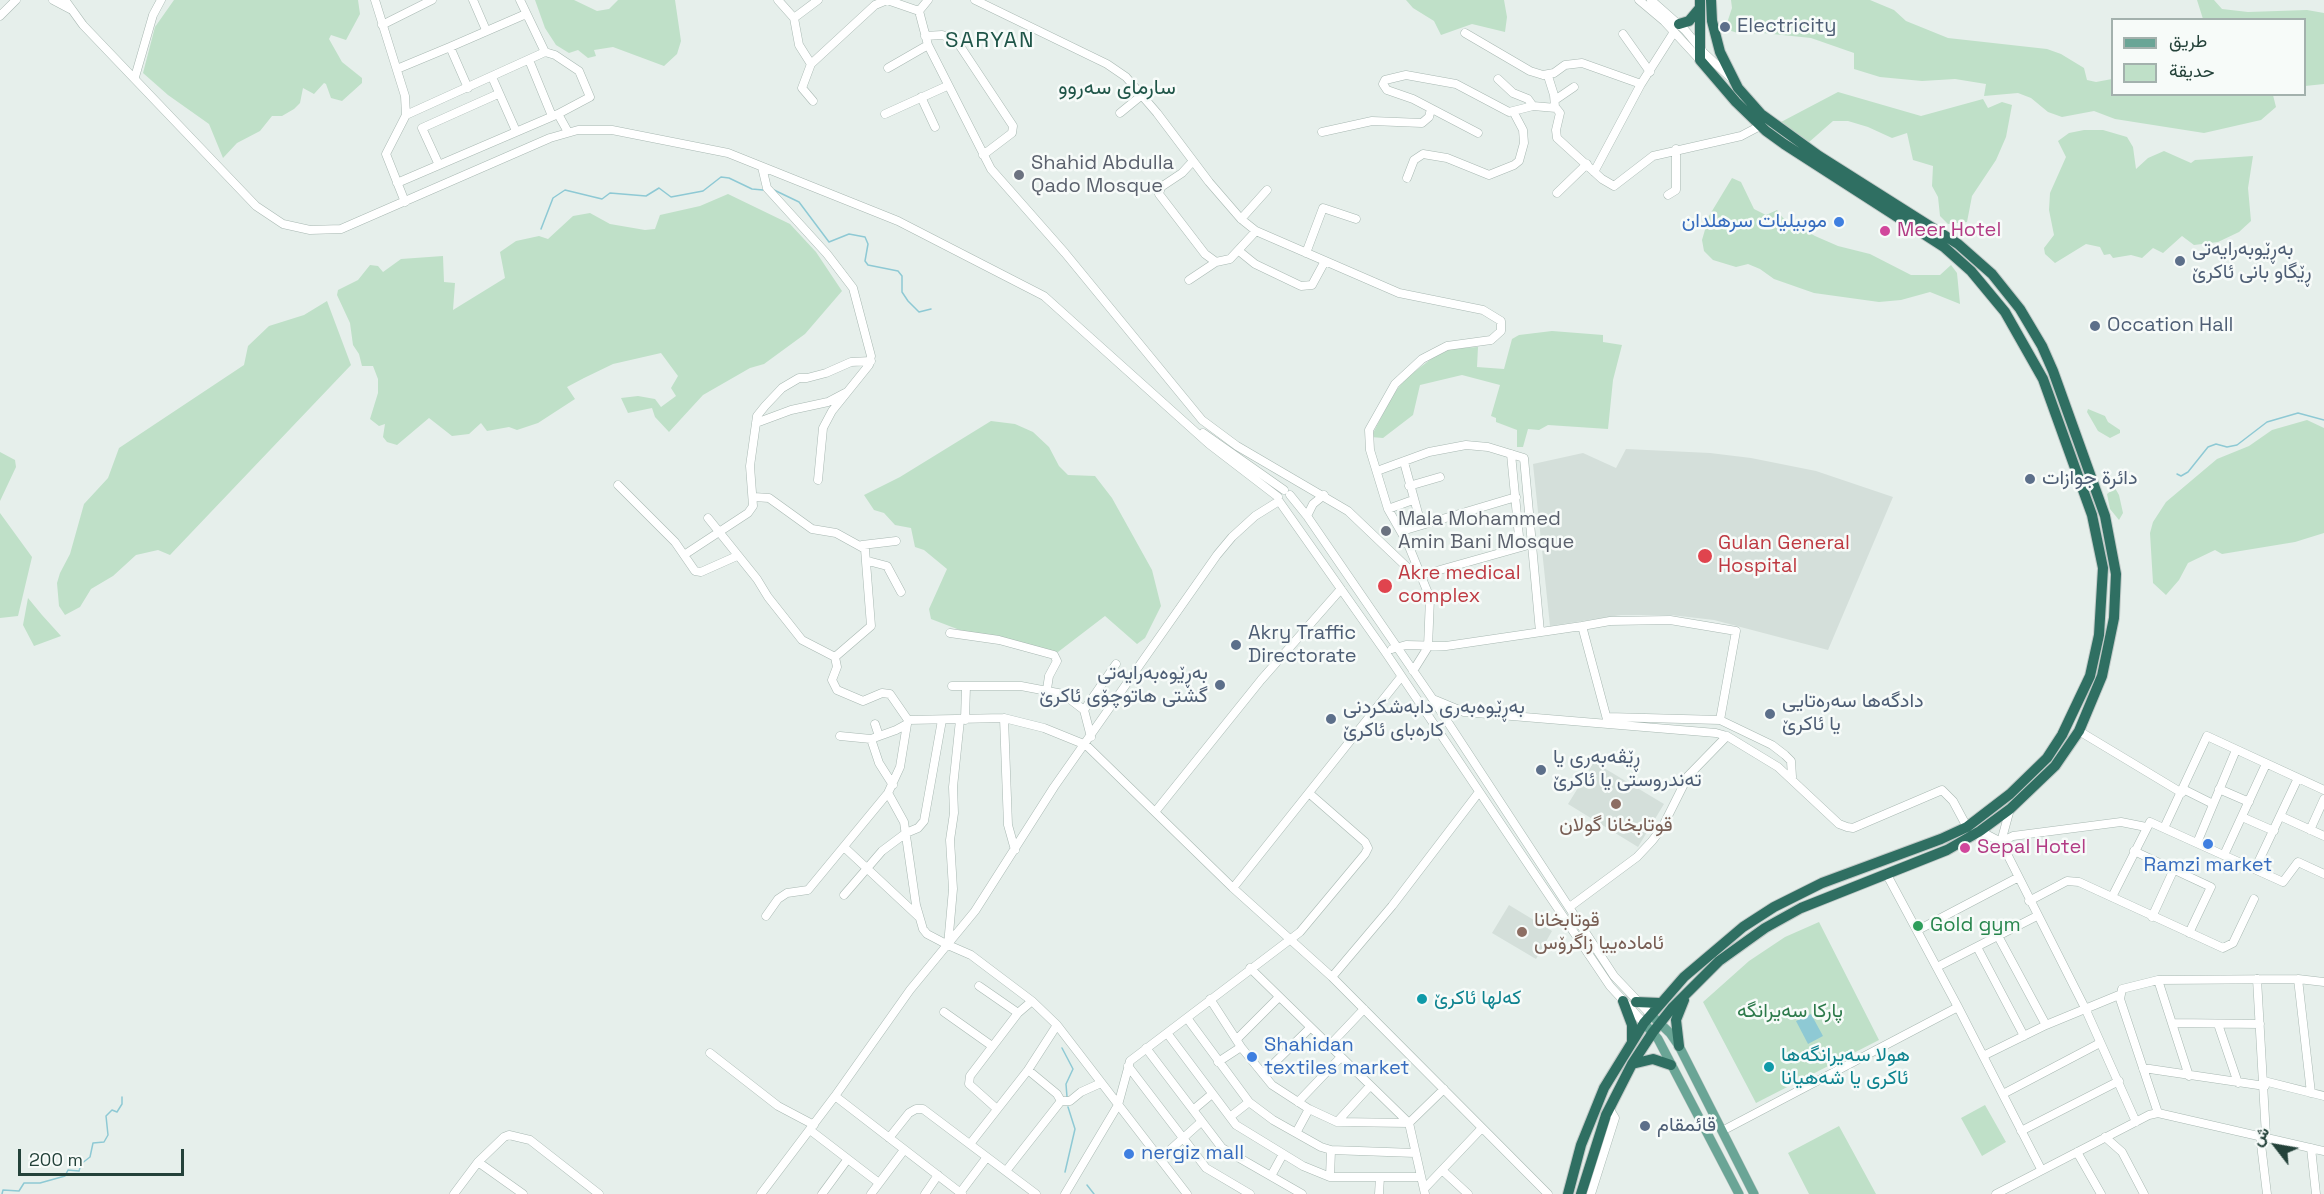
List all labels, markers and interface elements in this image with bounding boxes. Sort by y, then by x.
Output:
place label: Electricity [1737,15,1837,39]
legend [2111,18,2306,96]
marker: Electricity [1718,20,1732,34]
district label: SARYAN [945,28,1035,54]
text: طريق [2169,29,2207,52]
text: حديقة [2169,59,2215,82]
district label: سارمای سەروو [1058,75,1176,101]
place label: Shahid Abdulla Qado Mosque [1031,152,1174,199]
marker: Shahid Abdulla Qado Mosque [1012,168,1026,182]
place label: موبيليات سرهلدان [1682,210,1827,234]
marker: موبيليات سرهلدان [1832,215,1846,229]
place label: Meer Hotel [1897,219,2001,243]
marker: Meer Hotel [1878,224,1892,238]
place label: بەڕێوبەرایەتی ڕێگاو بانی ئاکرێ [2192,238,2312,285]
marker: بەڕێوبەرایەتی ڕێگاو بانی ئاکرێ [2173,254,2187,268]
place label: Occation Hall [2107,314,2233,338]
marker: Occation Hall [2088,319,2102,333]
place label: دائرة جوازات [2042,467,2138,491]
marker: دائرة جوازات [2023,472,2037,486]
place label: Mala Mohammed Amin Bani Mosque [1398,508,1574,555]
marker: Mala Mohammed Amin Bani Mosque [1379,524,1393,538]
place label: Gulan General Hospital [1718,532,1850,579]
marker: Gulan General Hospital [1696,547,1714,565]
place label: Akre medical complex [1398,562,1521,609]
marker: Akre medical complex [1376,577,1394,595]
place label: Akry Traffic Directorate [1248,622,1357,669]
marker: Akry Traffic Directorate [1229,638,1243,652]
place label: بەڕێوەبەرایەتی گشتی هاتوچۆی ئاکرێ [1039,662,1208,709]
marker: بەڕێوەبەرایەتی گشتی هاتوچۆی ئاکرێ [1213,678,1227,692]
place label: دادگەها سەرەتایی یا ئاکرێ [1782,690,1924,737]
place label: بەڕێوەبەری دابەشکردنی کارەبای ئاکرێ [1343,696,1525,743]
marker: دادگەها سەرەتایی یا ئاکرێ [1763,707,1777,721]
marker: بەڕێوەبەری دابەشکردنی کارەبای ئاکرێ [1324,712,1338,726]
place label: ڕێڤەبەری یا تەندروستی یا ئاکرێ [1553,746,1702,793]
marker: ڕێڤەبەری یا تەندروستی یا ئاکرێ [1534,763,1548,777]
marker: قوتابخانا گولان [1609,797,1623,811]
place label: قوتابخانا گولان [1559,814,1673,838]
place label: Sepal Hotel [1977,836,2086,860]
marker: Ramzi market [2201,837,2215,851]
marker: Sepal Hotel [1958,841,1972,855]
place label: Ramzi market [2144,854,2272,878]
place label: قوتابخانا ئامادەییا زاگرۆس [1534,909,1664,956]
place label: Gold gym [1930,914,2021,938]
marker: Gold gym [1911,919,1925,933]
marker: قوتابخانا ئامادەییا زاگرۆس [1515,925,1529,939]
place label: کەلها ئاکرێ [1434,987,1521,1011]
marker: کەلها ئاکرێ [1415,992,1429,1006]
park label: پارکا سەیرانگه [1737,1000,1843,1024]
place label: Shahidan textiles market [1264,1034,1410,1081]
place label: هولا سەیرانگەها ئاکری یا شەهیانا [1781,1044,1910,1091]
marker: Shahidan textiles market [1245,1050,1259,1064]
marker: هولا سەیرانگەها ئاکری یا شەهیانا [1762,1060,1776,1074]
place label: قائمقام [1657,1114,1716,1138]
north arrow [2246,1116,2306,1176]
marker: قائمقام [1638,1119,1652,1133]
text: ش [2246,1123,2274,1150]
scale bar [21,1137,188,1175]
place label: nergiz mall [1141,1142,1244,1166]
marker: nergiz mall [1122,1147,1136,1161]
text: 200 m [29,1148,83,1171]

